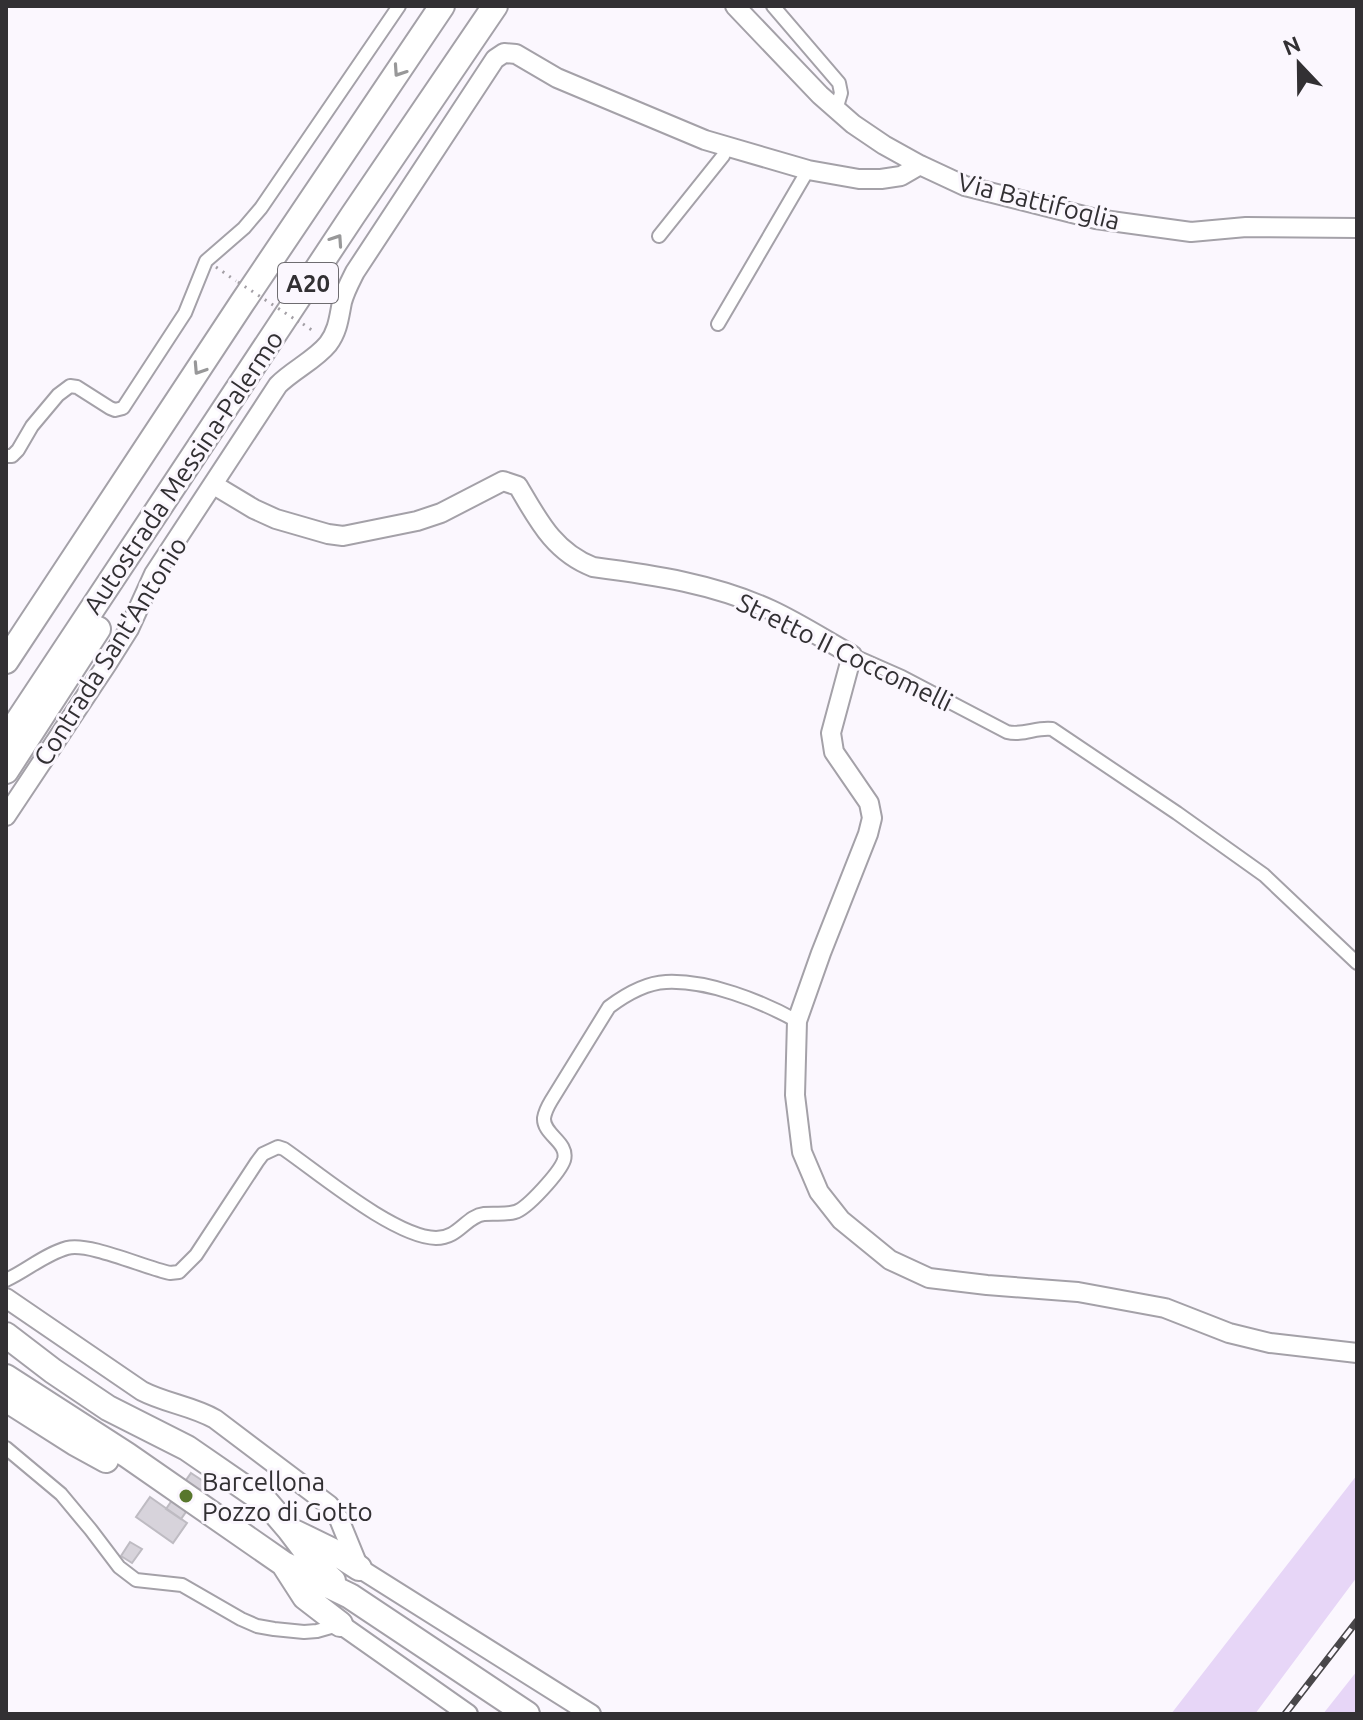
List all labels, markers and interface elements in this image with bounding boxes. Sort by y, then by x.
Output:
north arrow [1259,24,1339,104]
text: N [1279,30,1304,60]
one-way arrow [393,62,408,76]
street label: Via Battifoglia [955,167,1123,235]
one-way arrow [327,234,342,249]
road number: A20 [278,263,338,303]
street label: Autostrada Messina-Palermo [77,325,289,619]
one-way arrow [194,360,209,374]
street label: Contrada Sant'Antonio [28,531,192,771]
street label: Stretto II Coccomelli [733,587,957,717]
place label: Barcellona Pozzo di Gotto [202,1467,373,1526]
marker: Barcellona Pozzo di Gotto [177,1487,195,1505]

